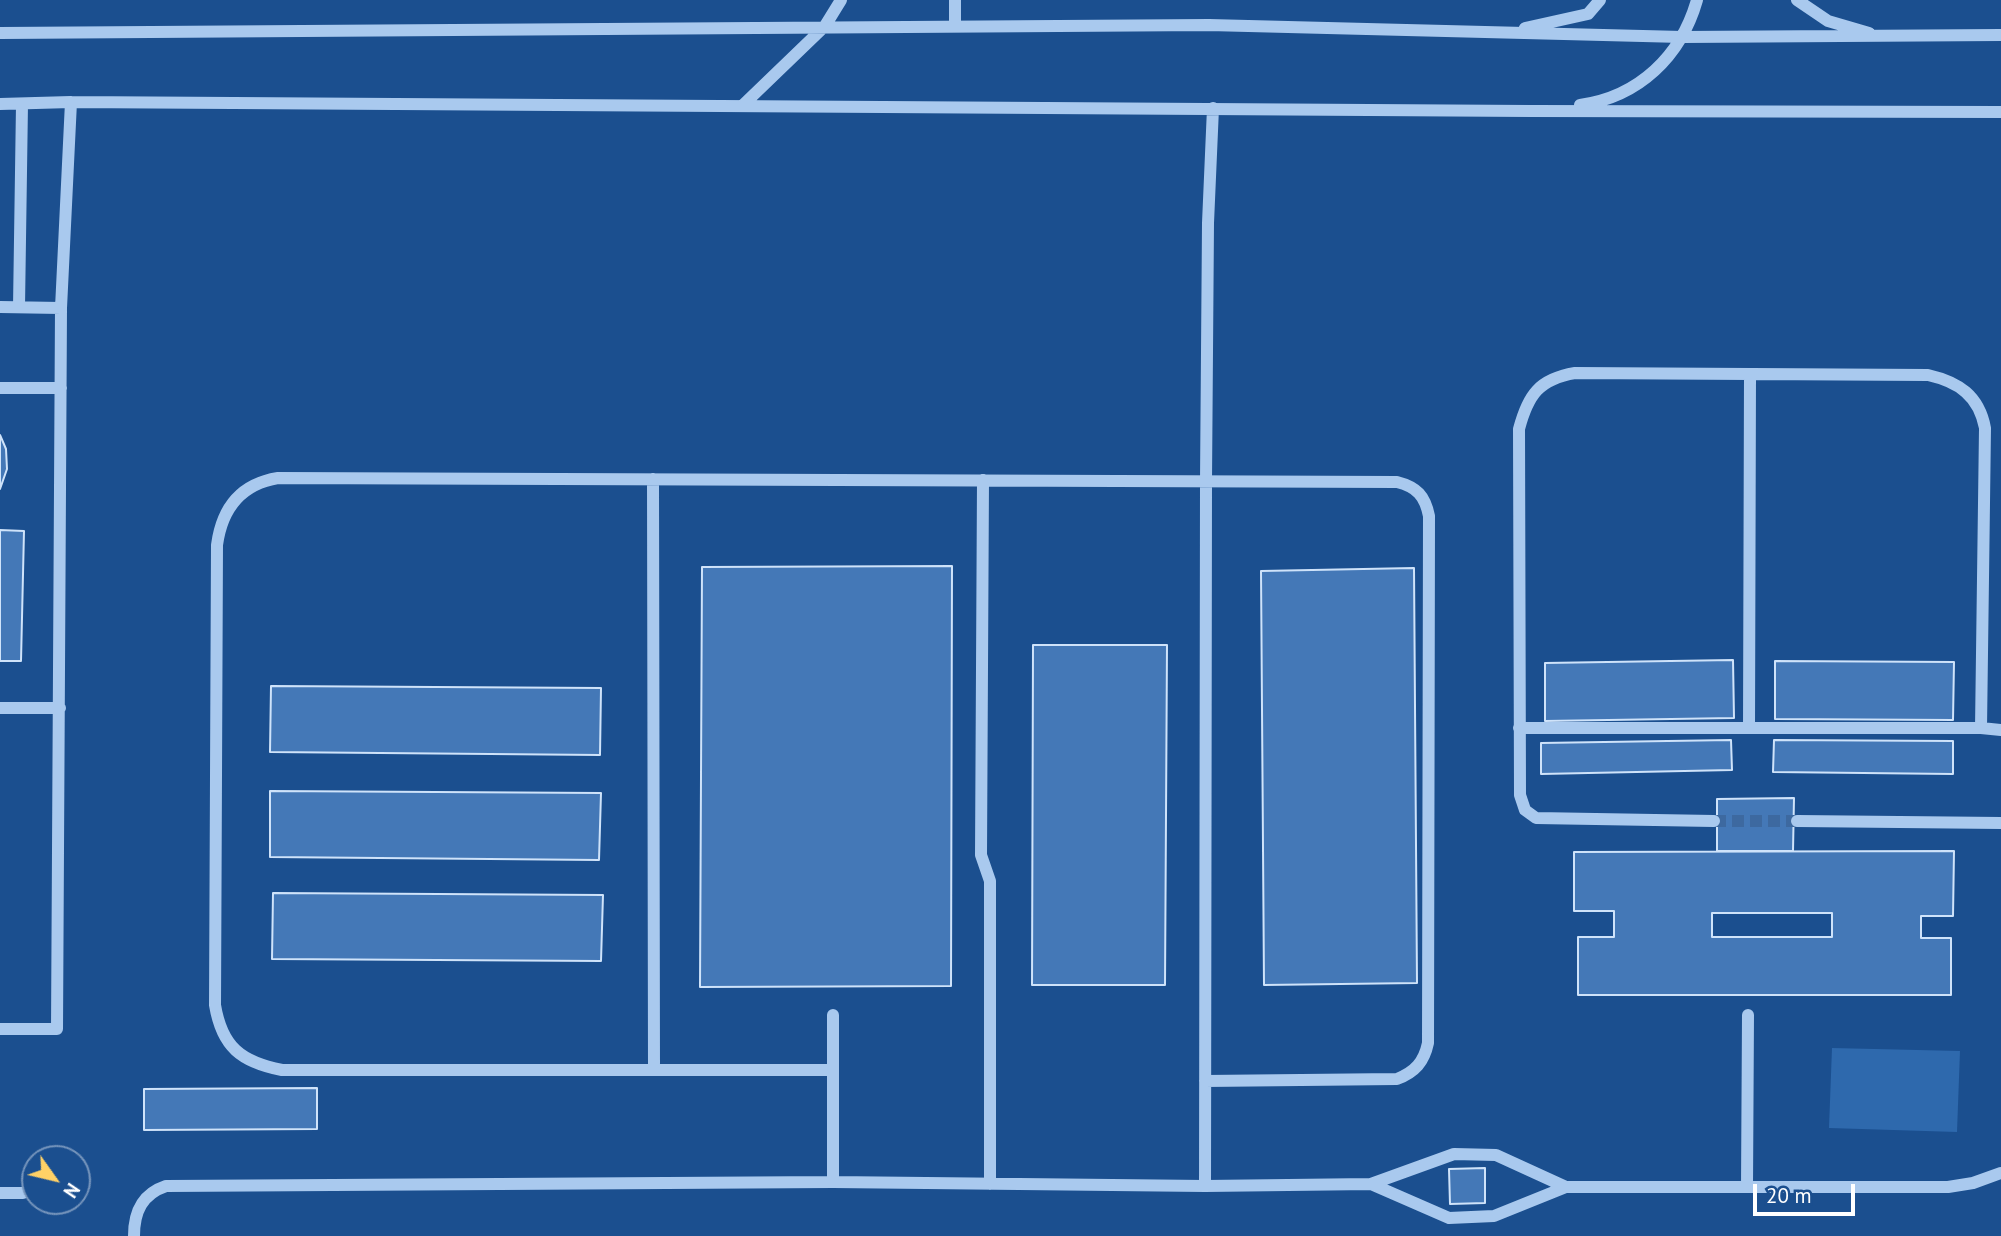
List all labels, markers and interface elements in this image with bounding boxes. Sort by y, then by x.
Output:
north arrow [21,1145,91,1215]
scale bar [1756,1170,1857,1214]
text: N [58,1179,85,1203]
text: 20 m [1766,1182,1812,1209]

